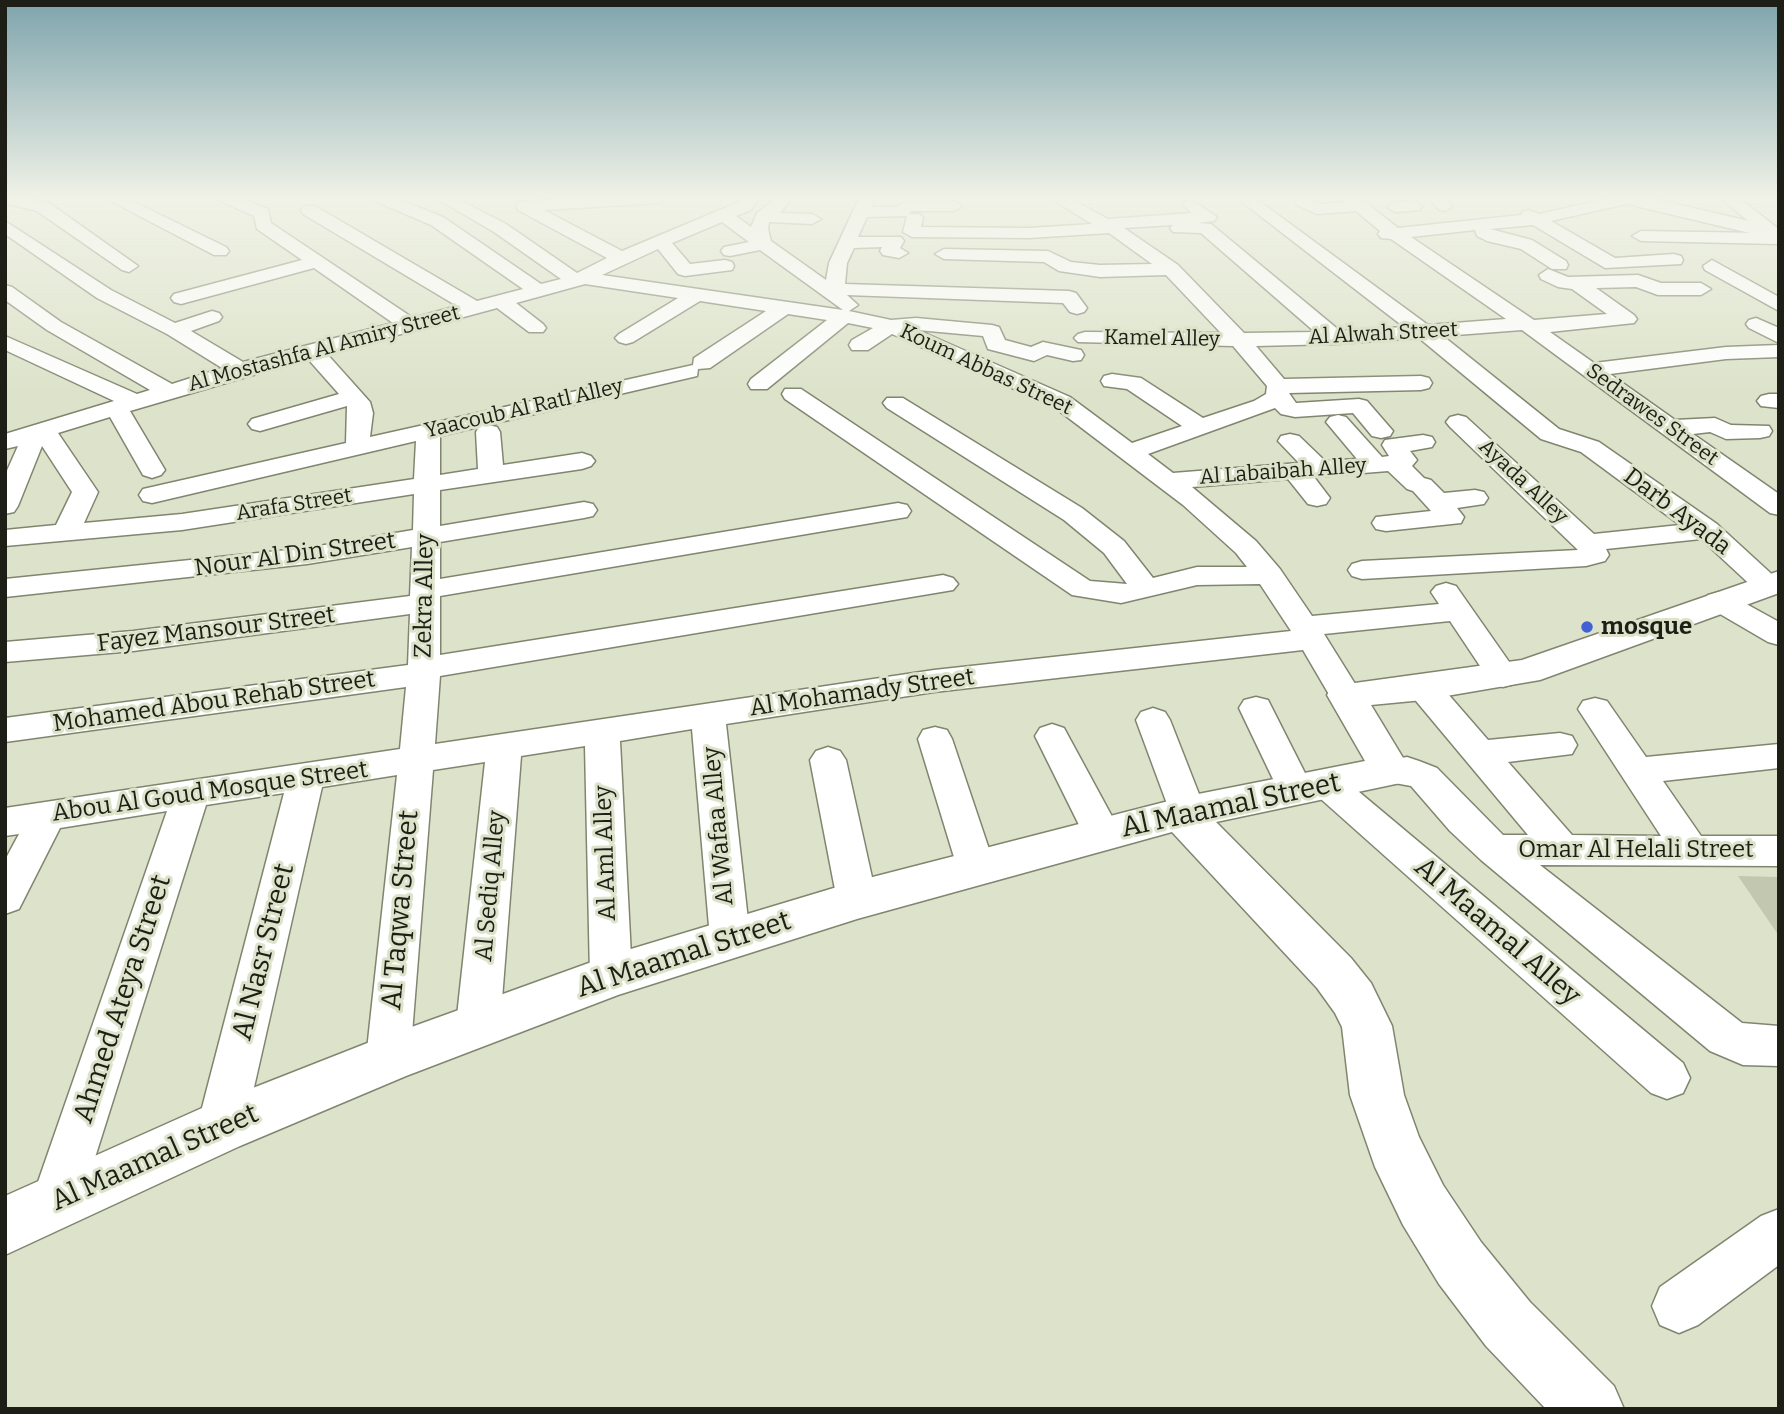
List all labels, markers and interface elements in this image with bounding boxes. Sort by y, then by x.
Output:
street label: Al Mostashfa Al Amiry Street [186,301,462,397]
street label: Al Alwah Street [1308,318,1458,350]
street label: Koum Abbas Street [896,319,1076,421]
street label: Kamel Alley [1104,325,1220,353]
street label: Sedrawes Street [1581,359,1723,471]
street label: Yaacoub Al Ratl Alley [422,374,626,444]
street label: Ayada Alley [1473,434,1573,530]
street label: Al Labaibah Alley [1199,454,1367,490]
street label: Darb Ayada [1618,462,1736,562]
street label: Arafa Street [234,483,354,527]
street label: Nour Al Din Street [193,527,397,583]
street label: Zekra Alley [410,534,440,658]
street label: Fayez Mansour Street [95,601,337,659]
place label: mosque [1601,613,1692,641]
marker: mosque [1579,619,1595,635]
street label: Al Mohamady Street [748,663,976,723]
street label: Mohamed Abou Rehab Street [51,665,377,739]
street label: Al Wafaa Alley [698,745,740,907]
street label: Abou Al Goud Mosque Street [50,756,370,828]
street label: Al Maamal Street [1118,766,1344,846]
street label: Al Aml Alley [589,785,623,921]
street label: Al Taqwa Street [376,809,426,1011]
street label: Al Sediq Alley [470,809,512,963]
street label: Omar Al Helali Street [1518,836,1754,864]
street label: Al Maamal Alley [1407,851,1587,1013]
street label: Al Nasr Street [226,860,302,1044]
street label: Ahmed Ateya Street [67,871,179,1127]
street label: Al Maamal Street [573,905,795,1005]
street label: Al Maamal Street [46,1097,264,1219]

